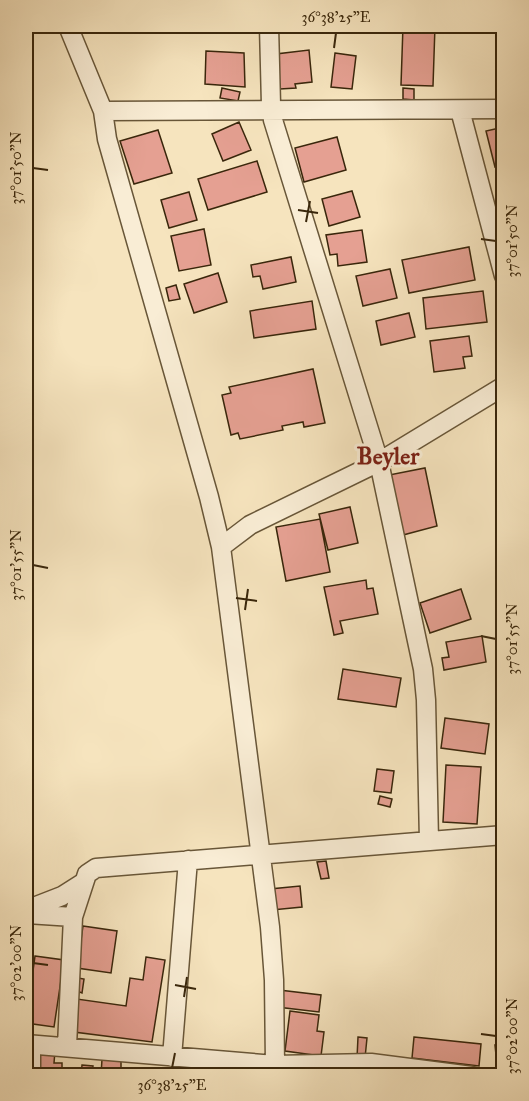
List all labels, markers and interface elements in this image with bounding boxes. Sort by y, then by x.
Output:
text: 36°38'25"E [302,8,371,26]
text: 37°01'50"N [7,131,25,205]
text: 37°01'50"N [503,204,521,278]
district label: Beyler [357,441,420,471]
text: 37°01'55"N [7,529,25,601]
text: 37°01'55"N [503,603,521,675]
text: 37°02'00"N [7,924,25,1001]
text: 37°02'00"N [503,997,521,1074]
text: 36°38'25"E [138,1076,207,1094]

